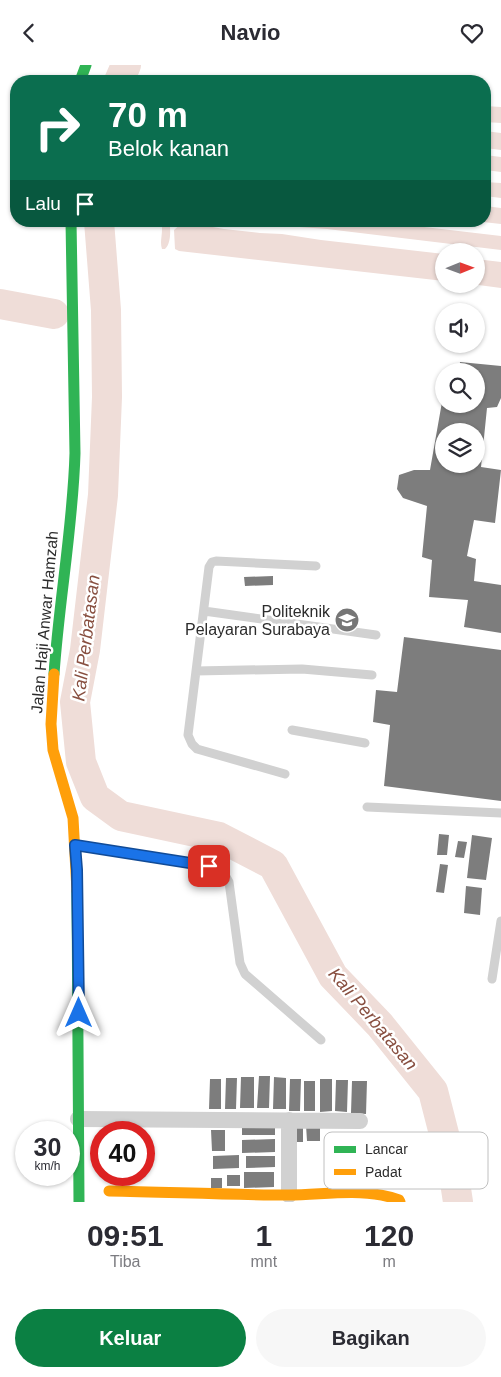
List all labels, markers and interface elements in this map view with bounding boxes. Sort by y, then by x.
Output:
icon: back [15,19,43,47]
icon: heart [458,19,486,47]
text: Navio [221,20,280,45]
icon: right [25,95,90,160]
text: 70 m [108,95,188,134]
text: Belok kanan [108,136,229,161]
icon: arrive [71,190,99,218]
text: Lalu [25,193,61,214]
north arrow [435,243,485,293]
map controls [435,243,485,473]
button: sound [435,303,485,353]
button: search [435,363,485,413]
button: layers [435,423,485,473]
street label: Jalan Haji Anwar Hamzah [28,530,61,714]
water label: Kali Perbatasan [68,574,104,702]
place label: Politeknik Pelayaran Surabaya [185,603,331,638]
school or university icon: Politeknik Pelayaran Surabaya [334,607,360,633]
pin [188,845,230,887]
icon: arrive [195,852,223,880]
water label: Kali Perbatasan [324,964,422,1074]
position arrow [52,986,104,1038]
speed limit sign: 40 [90,1121,155,1186]
legend [324,1132,488,1189]
text: 30 [34,1133,61,1161]
text: Lancar [365,1141,408,1157]
text: km/h [34,1159,61,1173]
text: Padat [365,1164,402,1180]
text: 09:51 [87,1219,164,1252]
text: 1 [255,1219,272,1252]
text: 120 [364,1219,414,1252]
text: Tiba [110,1253,141,1270]
text: mnt [250,1253,277,1270]
text: m [382,1253,396,1270]
button: Keluar [15,1309,246,1367]
button: Bagikan [256,1309,486,1367]

